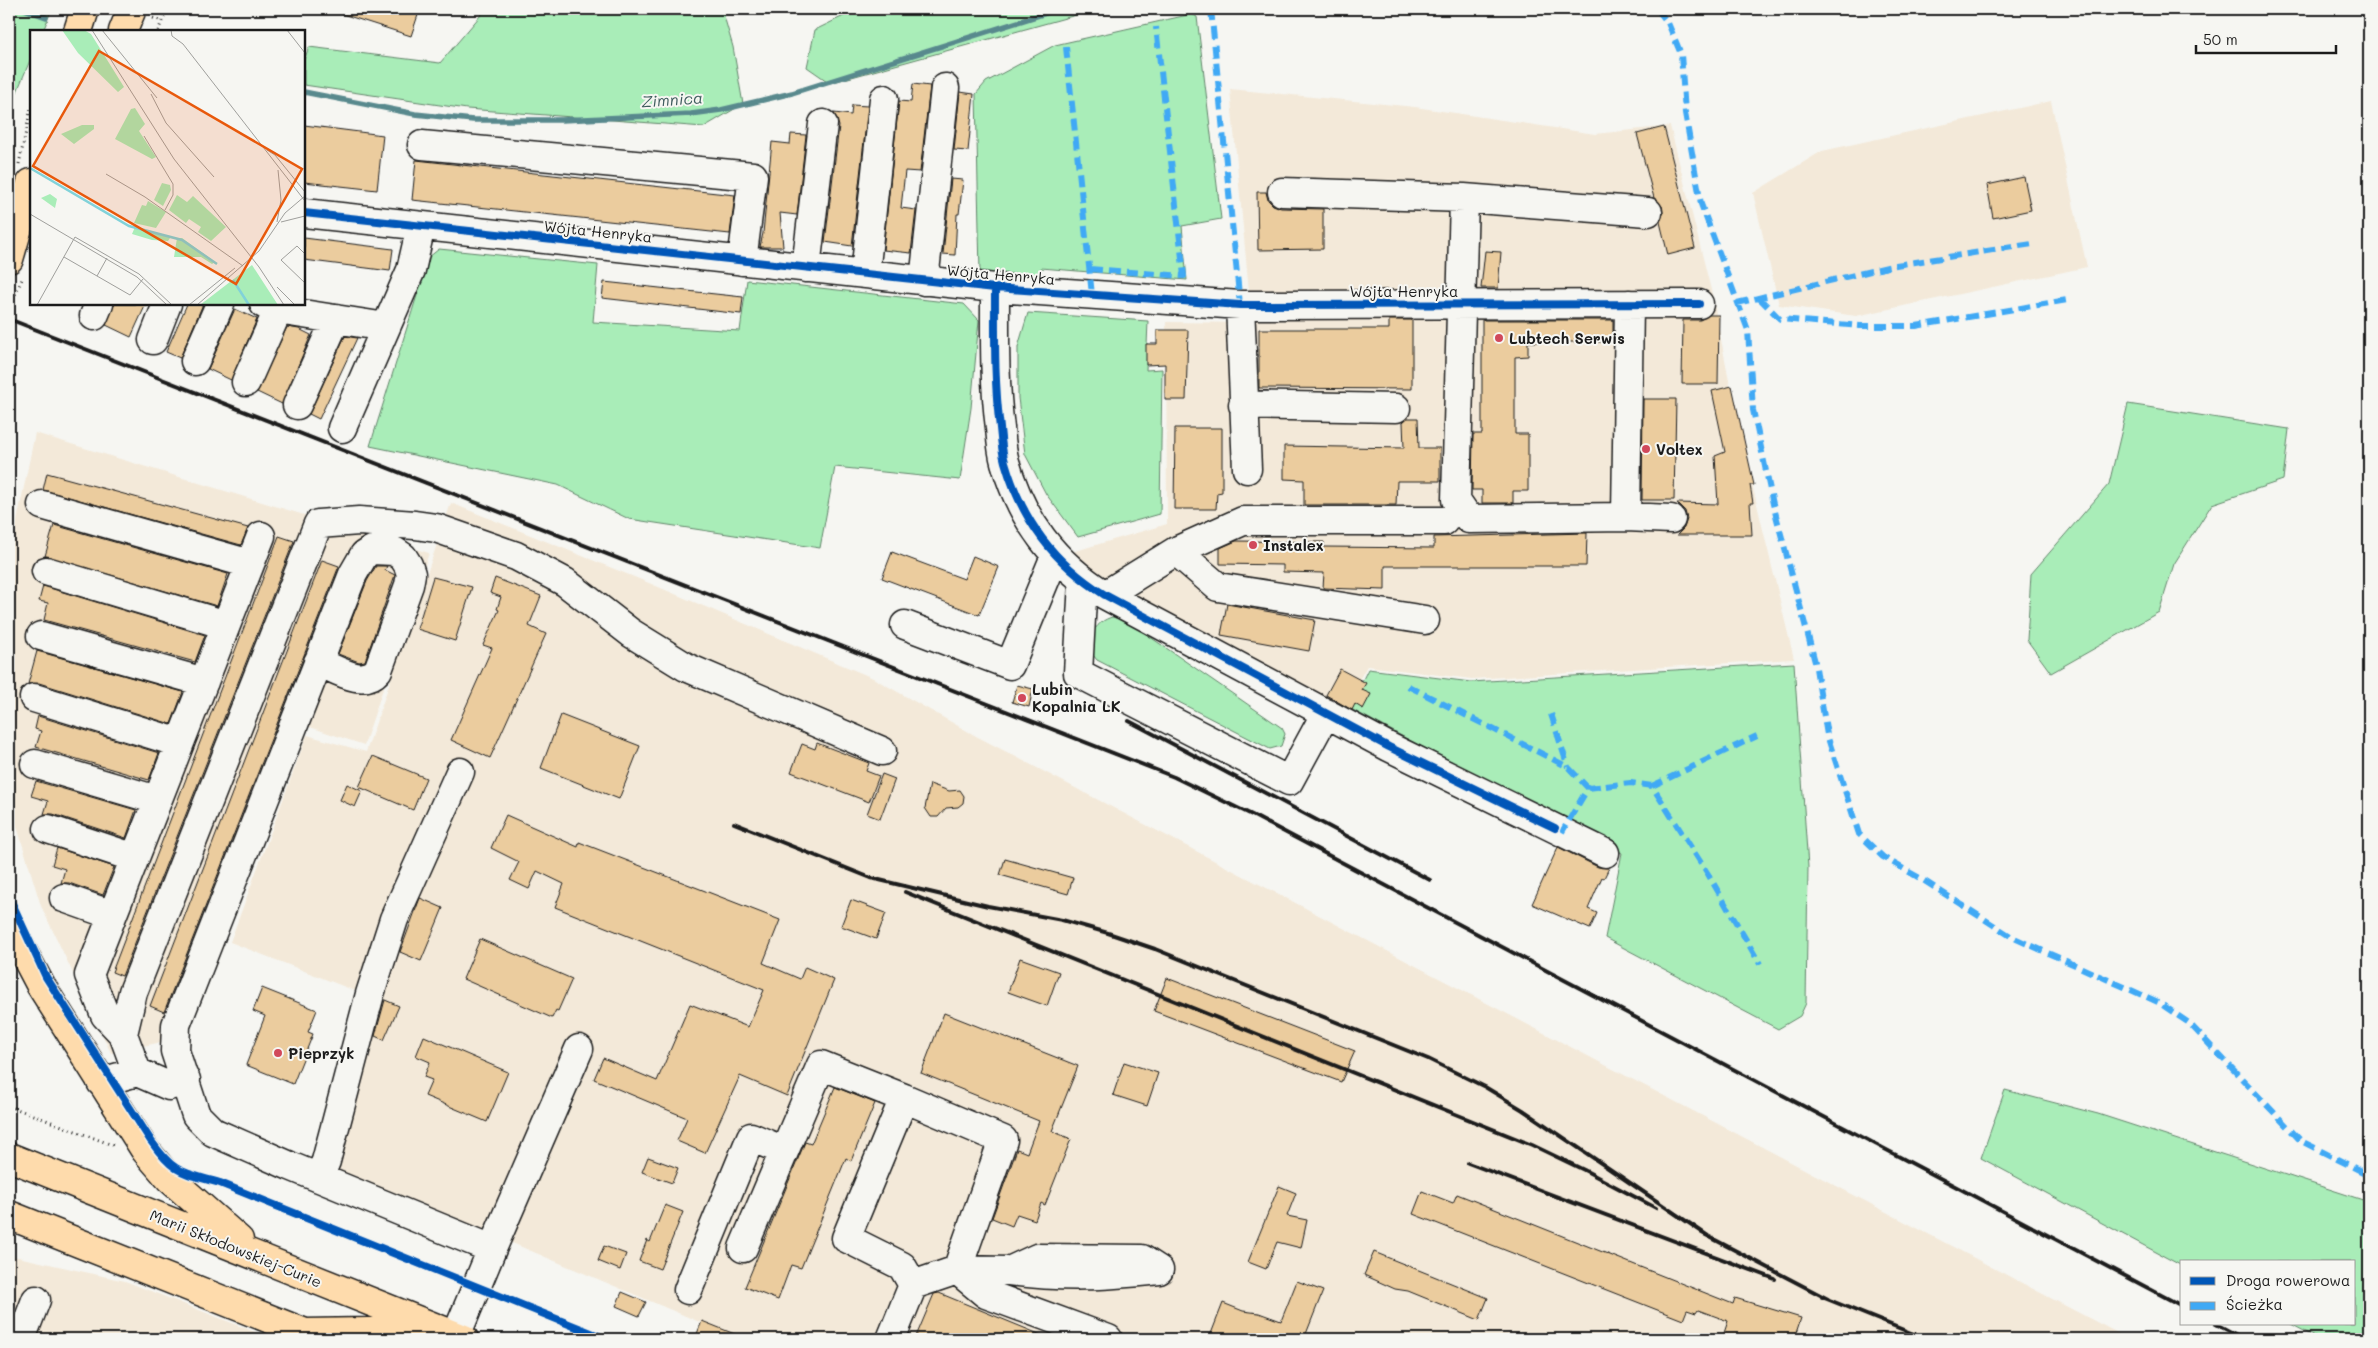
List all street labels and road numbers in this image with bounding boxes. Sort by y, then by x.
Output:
street label: Wójta Henryka [543,215,653,247]
street label: Wójta Henryka [946,259,1056,289]
street label: Wójta Henryka [1350,281,1458,301]
street label: Marii Skłodowskiej-Curie [147,1204,325,1292]

